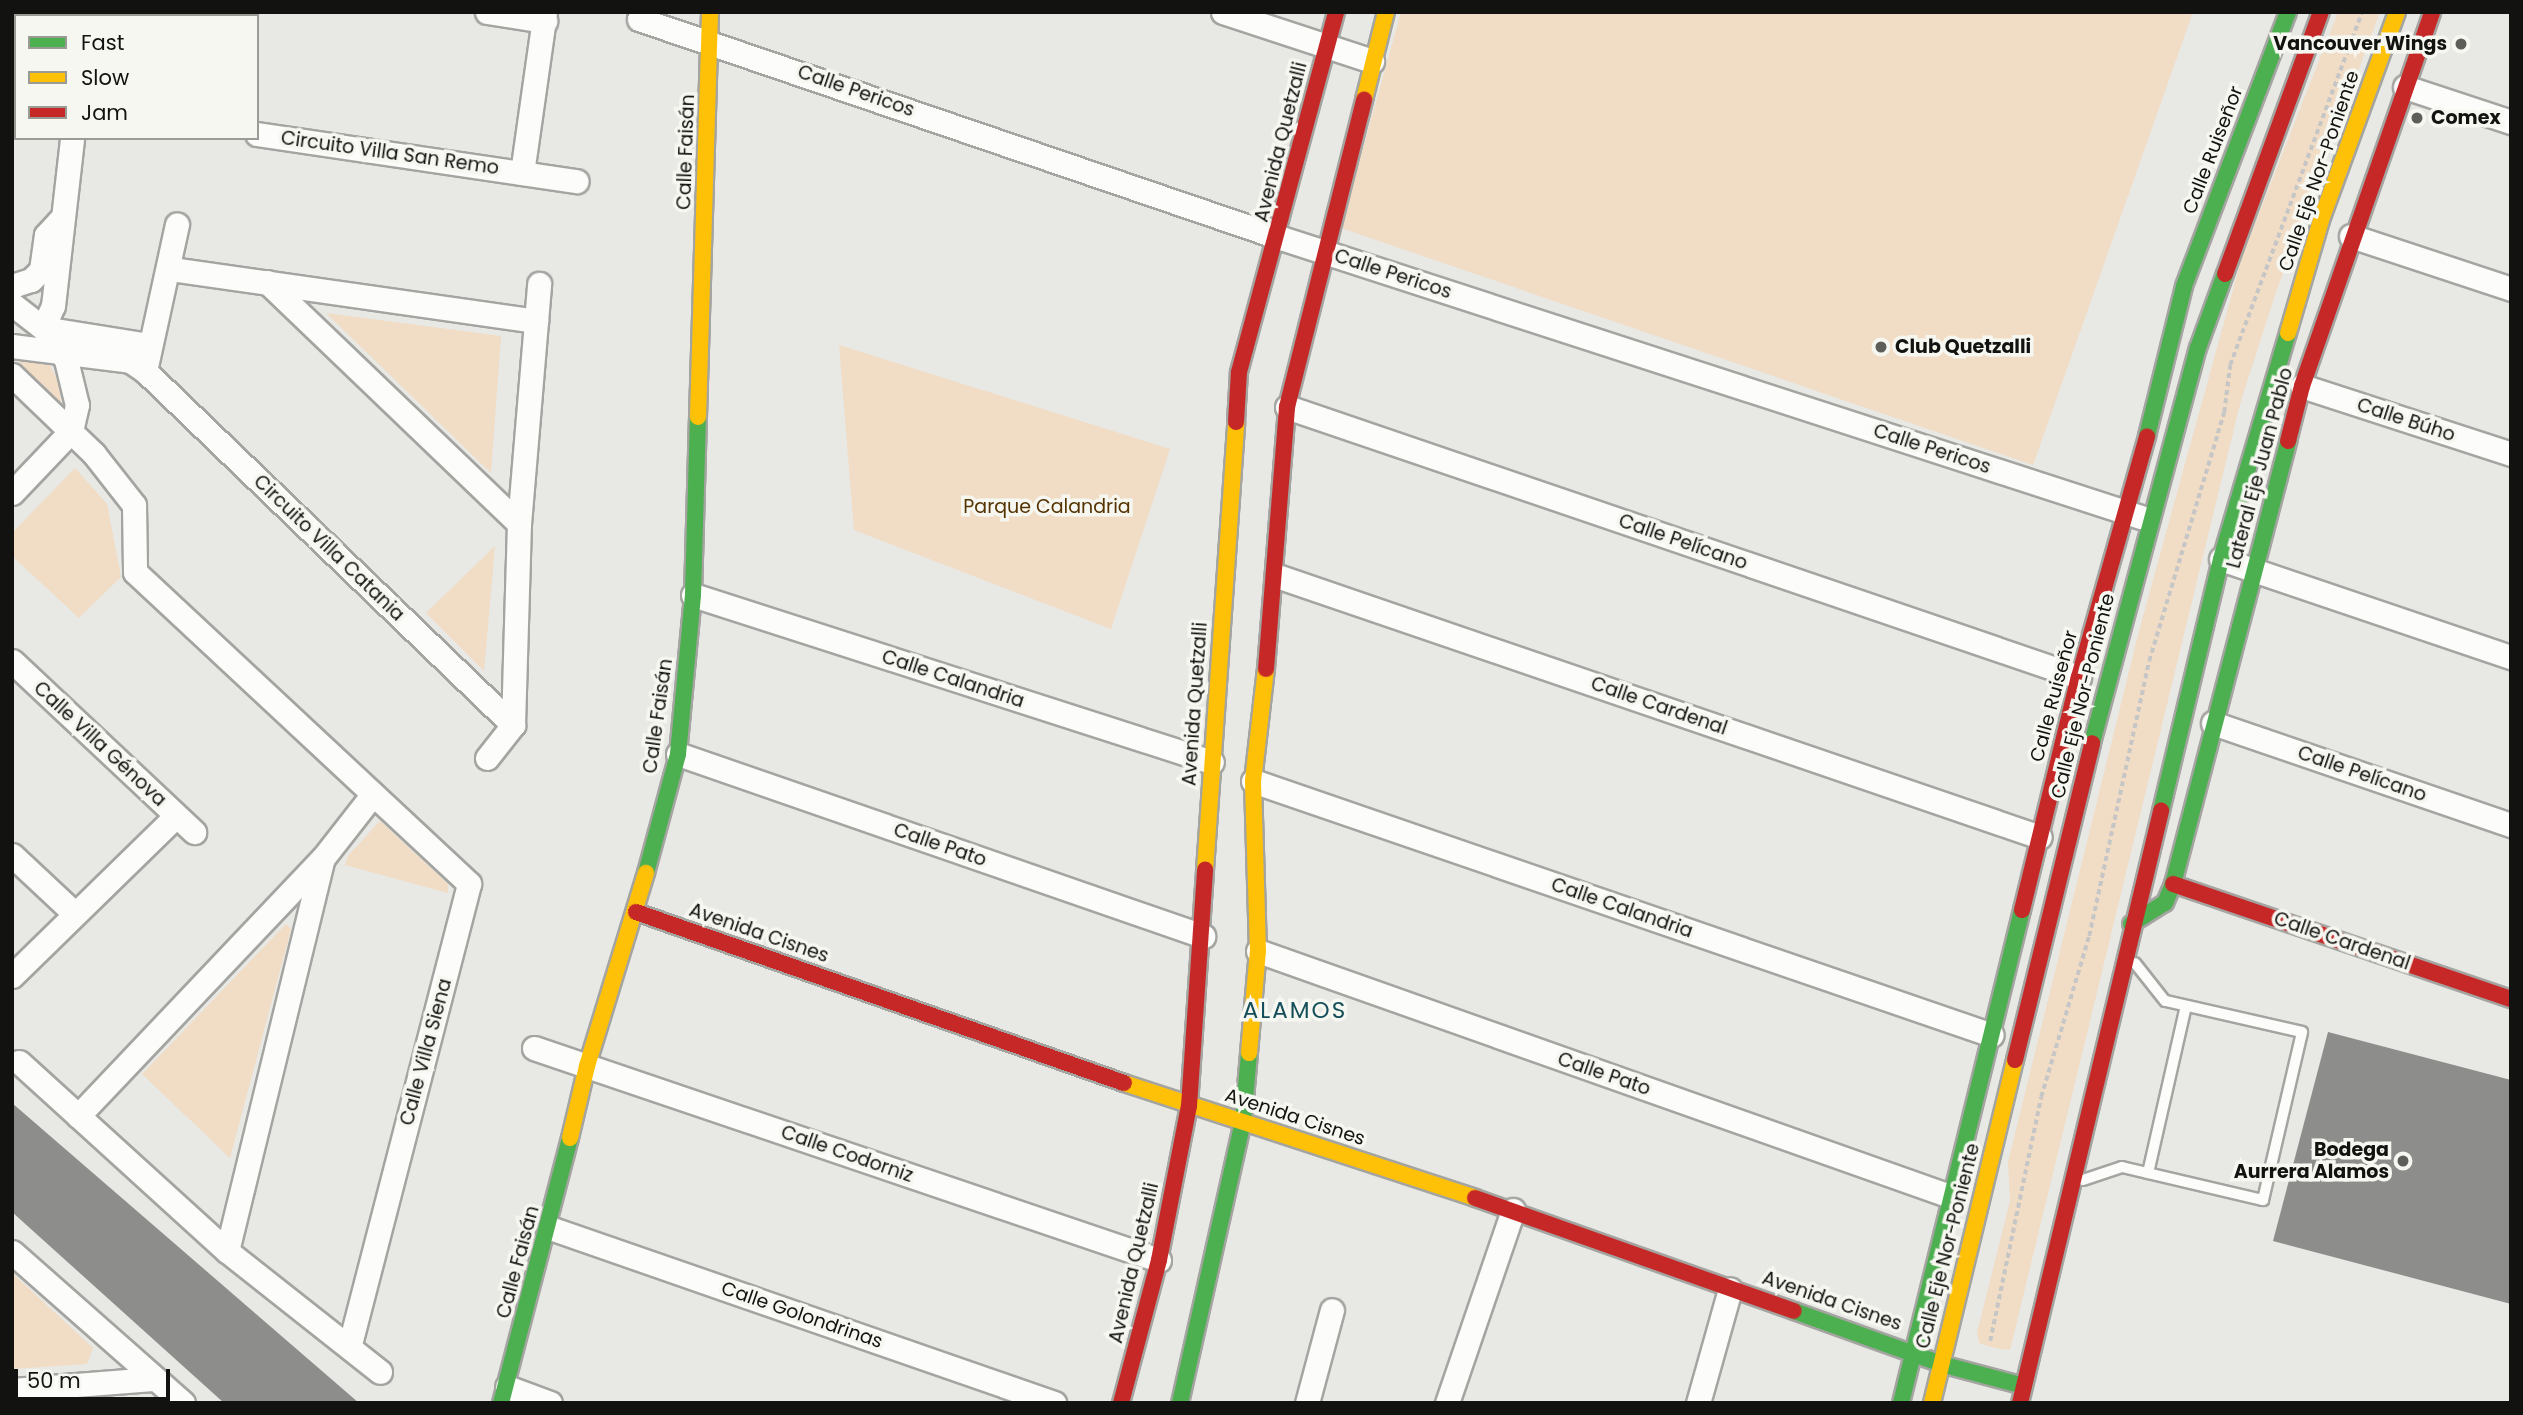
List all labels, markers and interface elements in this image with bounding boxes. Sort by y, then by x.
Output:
legend [14,14,259,140]
text: Fast [81,28,124,57]
place label: Vancouver Wings [2273,33,2447,55]
marker: Vancouver Wings [2453,36,2469,52]
street label: Calle Pericos [795,60,917,122]
street label: Avenida Quetzalli [1250,60,1312,224]
text: Slow [81,63,129,92]
street label: Calle Eje Nor-Poniente [2274,68,2364,274]
street label: Calle Ruiseñor [2178,83,2248,217]
street label: Calle Faisán [673,94,699,210]
text: Jam [81,98,128,127]
place label: Comex [2431,107,2501,129]
marker: Comex [2409,110,2425,126]
street label: Circuito Villa San Remo [279,126,501,180]
street label: Calle Pericos [1332,244,1454,304]
place label: Club Quetzalli [1895,336,2031,358]
marker: Club Quetzalli [1873,339,1889,355]
street label: Lateral Eje Juan Pablo [2222,365,2298,571]
street label: Calle Búho [2354,393,2458,447]
street label: Calle Pericos [1871,419,1993,479]
street label: Circuito Villa Catania [249,470,409,626]
park label: Parque Calandria [963,496,1131,518]
street label: Calle Pelícano [1616,509,1750,575]
street label: Calle Eje Nor-Poniente [2046,591,2120,801]
street label: Avenida Quetzalli [1178,621,1212,787]
street label: Calle Ruiseñor [2025,628,2083,764]
street label: Calle Calandria [879,645,1027,713]
street label: Calle Faisán [639,657,677,775]
street label: Calle Cardenal [1588,672,1730,740]
street label: Calle Villa Génova [29,677,171,811]
street label: Calle Pelícano [2295,741,2429,807]
street label: Calle Pato [891,818,989,872]
street label: Calle Calandria [1548,873,1696,943]
street label: Avenida Cisnes [686,898,832,968]
street label: Calle Cardenal [2271,907,2413,975]
street label: Calle Villa Siena [395,976,457,1128]
district label: ALAMOS [1244,996,1346,1024]
street label: Calle Pato [1555,1047,1653,1101]
street label: Avenida Cisnes [1222,1084,1368,1150]
street label: Calle Codorniz [778,1121,916,1187]
place label: Bodega Aurrera Alamos [2234,1139,2389,1183]
street label: Calle Eje Nor-Poniente [1911,1141,1985,1351]
marker: Bodega Aurrera Alamos [2395,1153,2411,1169]
street label: Avenida Quetzalli [1104,1180,1164,1346]
street label: Calle Faisán [492,1203,544,1321]
street label: Avenida Cisnes [1759,1266,1905,1336]
street label: Calle Golondrinas [718,1277,886,1353]
scale bar [18,1356,173,1400]
text: 50 m [27,1366,81,1395]

